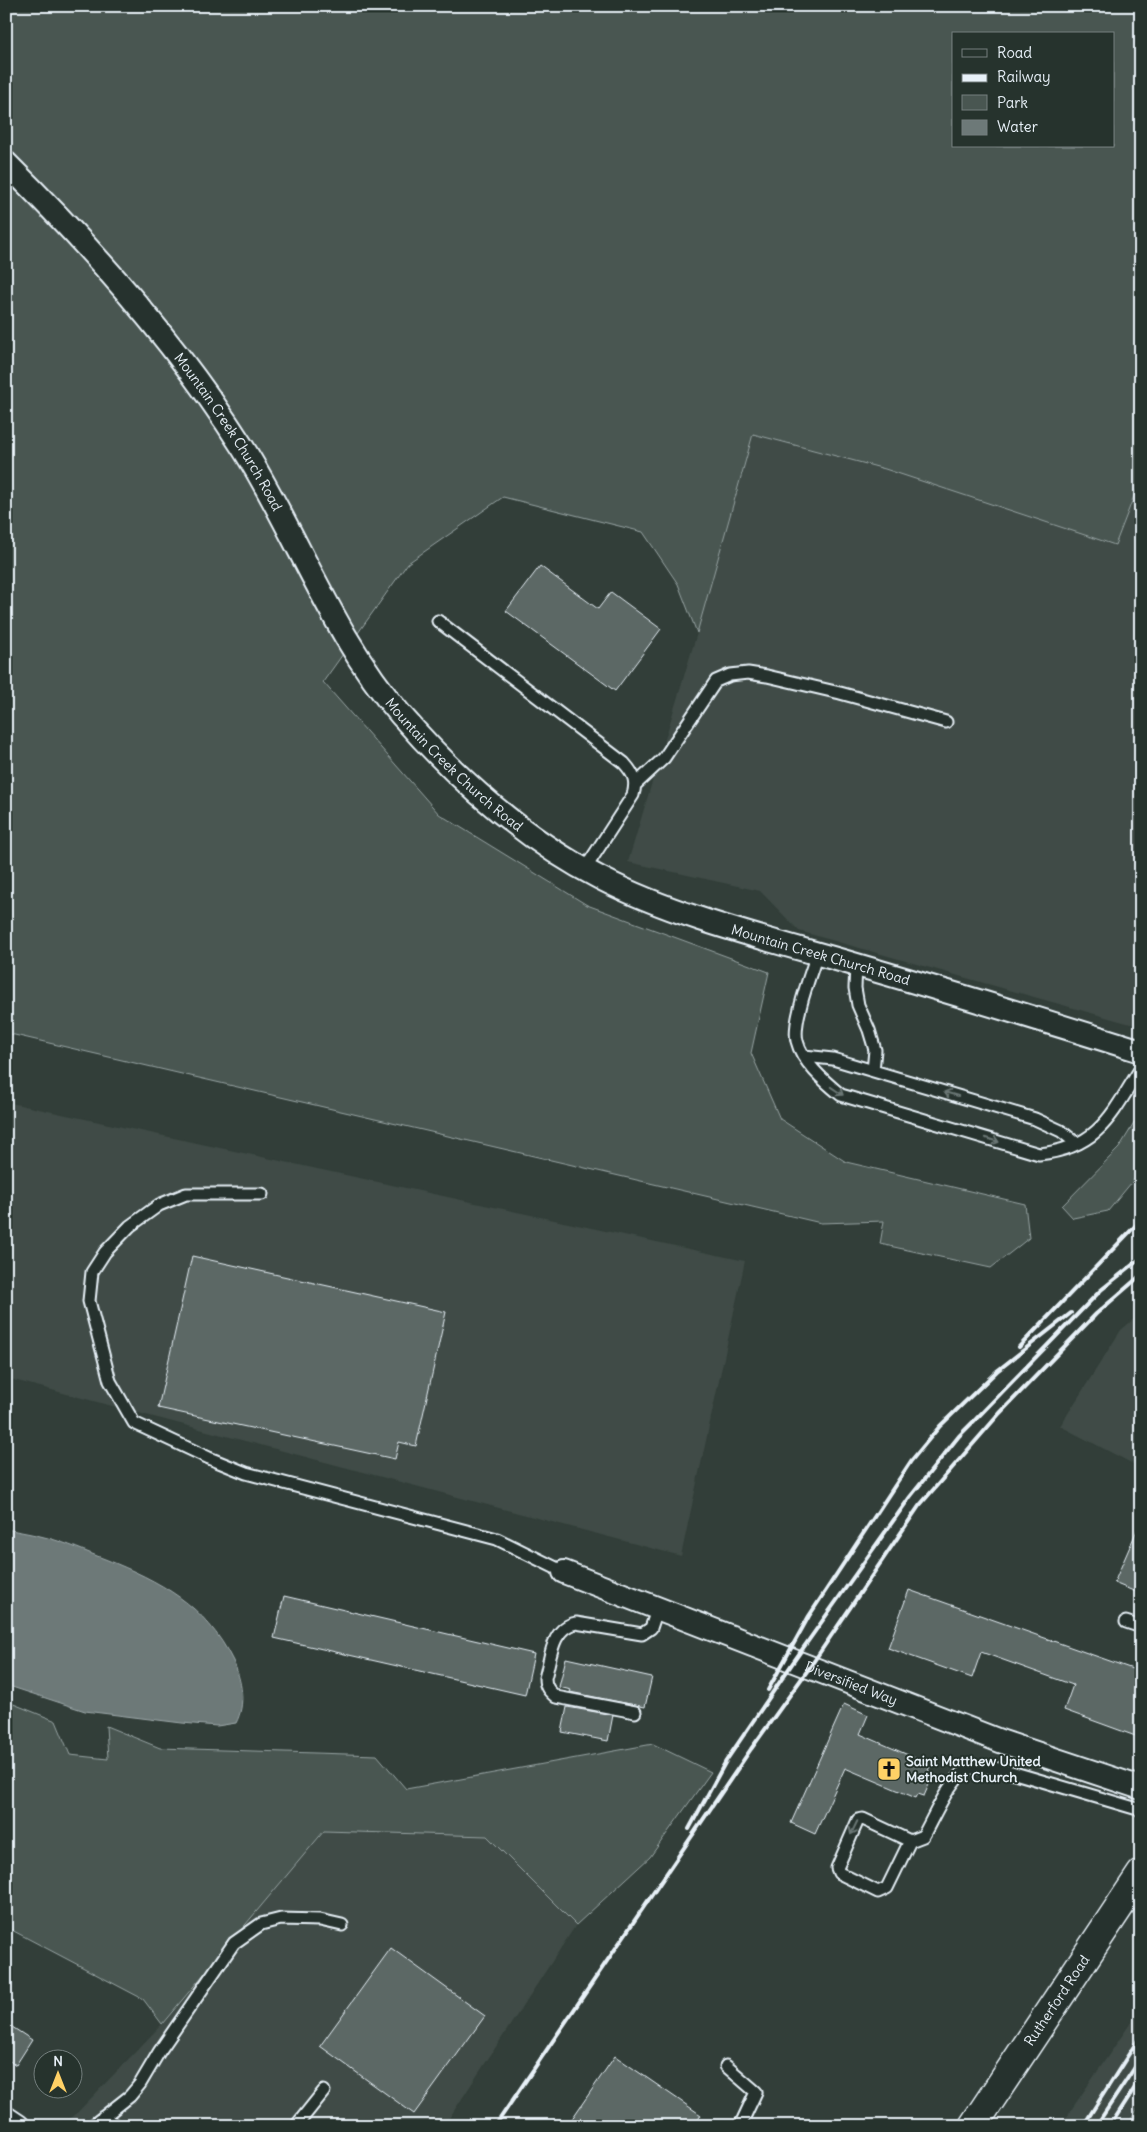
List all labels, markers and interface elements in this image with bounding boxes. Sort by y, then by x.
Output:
legend [952,32,1114,148]
text: Road [997,43,1032,62]
text: Railway [997,67,1051,86]
text: Park [997,93,1028,112]
text: Water [997,117,1038,136]
street label: Mountain Creek Church Road [170,349,286,514]
street label: Mountain Creek Church Road [381,694,527,835]
street label: Mountain Creek Church Road [729,920,912,989]
one-way arrow [830,1086,844,1096]
one-way arrow [943,1088,959,1098]
one-way arrow [983,1135,999,1145]
street label: Diversified Way [802,1657,900,1709]
place label: Saint Matthew United Methodist Church [906,1752,1041,1786]
church icon: Saint Matthew United Methodist Church [876,1756,902,1782]
one-way arrow [849,1820,859,1835]
street label: Rutherford Road [1020,1952,1093,2049]
north arrow [32,2050,82,2100]
text: N [53,2052,63,2070]

